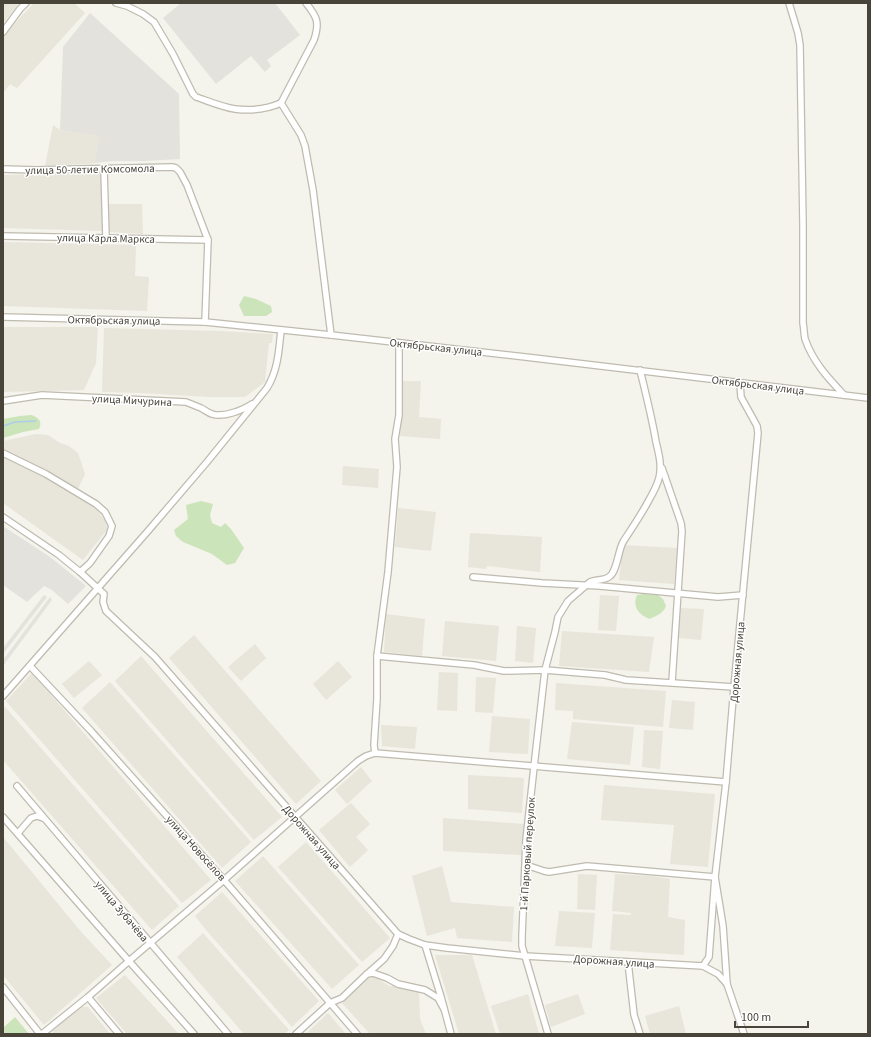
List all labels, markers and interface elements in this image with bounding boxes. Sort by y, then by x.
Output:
street label: улица 50-летие Комсомола [25,161,155,178]
street label: улица Карла Маркса [57,230,155,247]
street label: Октябрьская улица [67,312,161,329]
street label: Октябрьская улица [389,335,483,360]
street label: Октябрьская улица [711,372,805,399]
street label: улица Мичурина [92,391,172,410]
street label: Дорожная улица [726,621,749,703]
street label: 1-й Парковый переулок [516,796,539,911]
street label: Дорожная улица [279,802,344,873]
street label: улица Новосёлов [162,812,229,885]
street label: улица Зубачёва [92,877,152,945]
street label: Дорожная улица [573,951,655,972]
scale bar [735,1003,808,1029]
text: 100 m [741,1009,771,1026]

